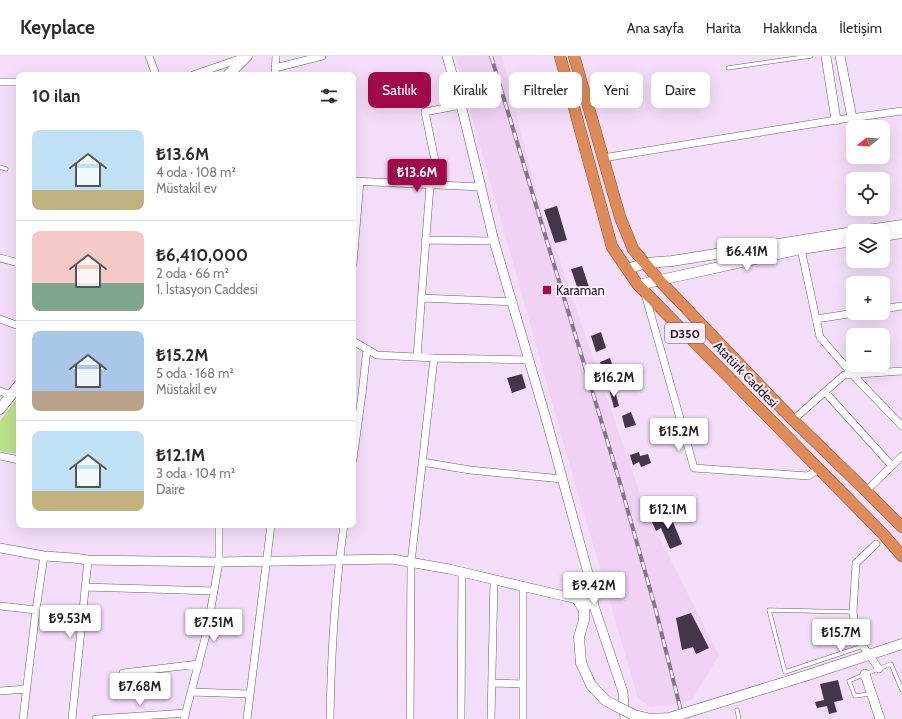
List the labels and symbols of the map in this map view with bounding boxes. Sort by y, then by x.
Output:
north arrow [846,120,890,164]
pin: ₺13.6M [384,159,450,193]
pin: ₺6.41M [714,238,780,272]
place label: Karaman [556,282,605,298]
marker: Karaman [541,284,553,296]
road number: D350 [665,323,705,343]
street label: Atatürk Caddesi [710,338,782,410]
pin: ₺16.2M [581,364,647,398]
pin: ₺15.2M [646,418,712,452]
pin: ₺12.1M [635,496,701,530]
pin: ₺9.42M [561,572,627,606]
pin: ₺9.53M [37,605,103,639]
pin: ₺7.51M [181,609,247,643]
pin: ₺15.7M [808,619,874,653]
pin: ₺7.68M [107,673,173,707]

